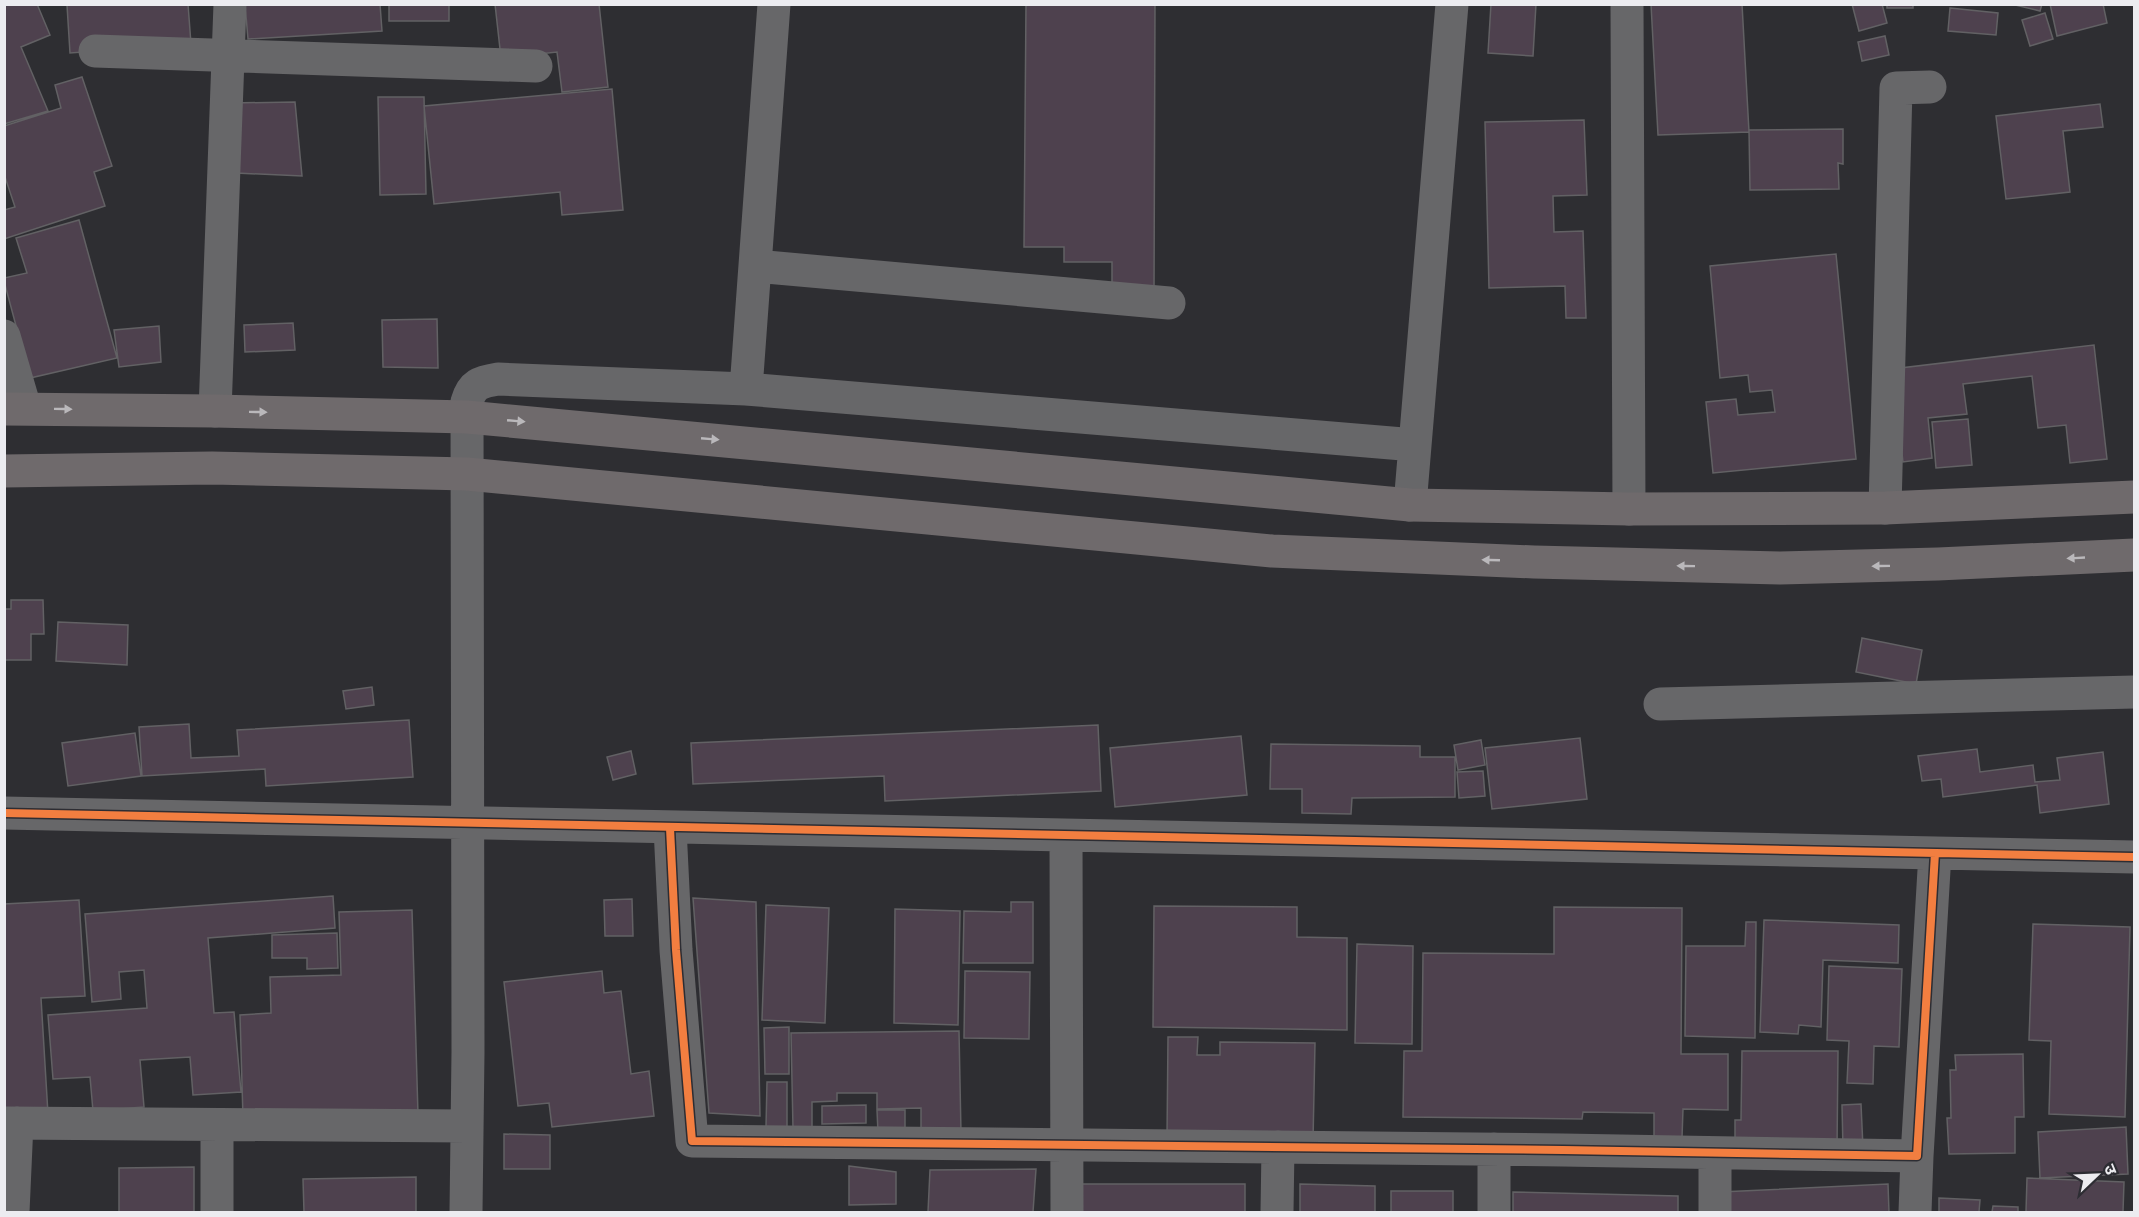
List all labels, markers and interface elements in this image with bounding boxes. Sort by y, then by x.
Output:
one-way arrow [53,404,72,414]
one-way arrow [248,407,267,416]
one-way arrow [506,416,525,426]
one-way arrow [700,434,719,444]
one-way arrow [2067,553,2086,562]
one-way arrow [1482,555,1501,565]
one-way arrow [1677,561,1696,570]
one-way arrow [1872,561,1891,571]
north arrow [2067,1145,2127,1205]
text: उ [2098,1162,2120,1179]

